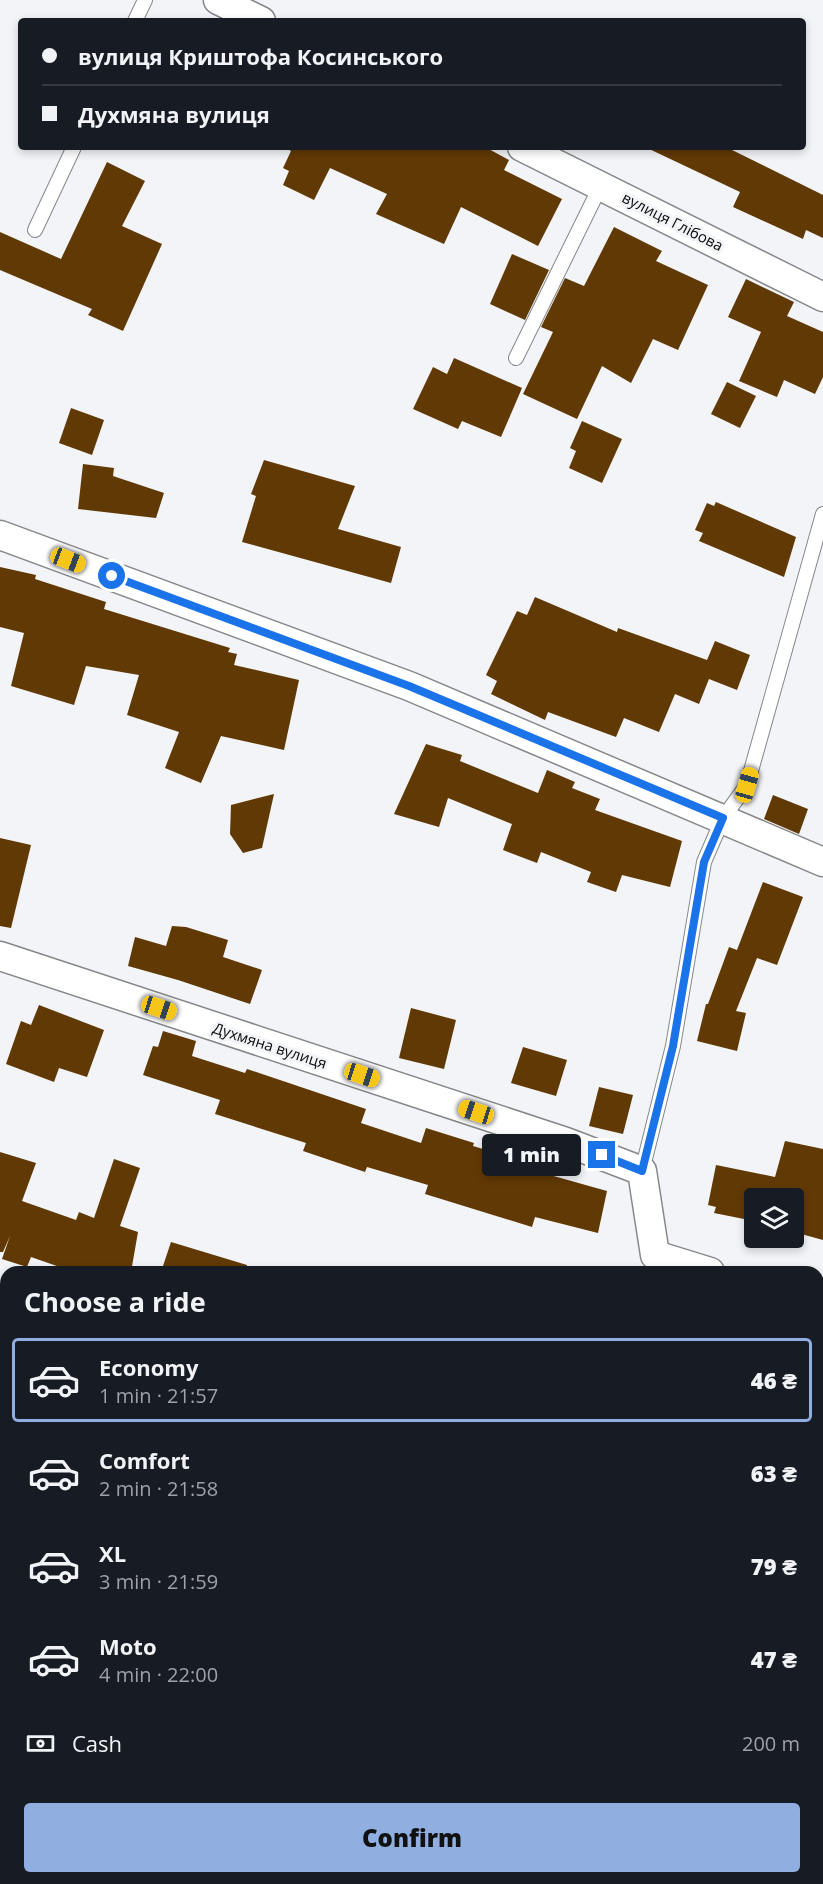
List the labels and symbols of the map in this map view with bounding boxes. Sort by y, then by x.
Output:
street label: вулиця Глібова [619,187,727,255]
car [48,545,88,575]
route start [98,562,125,589]
car [733,765,761,805]
car [139,994,179,1022]
street label: Духмяна вулиця [211,1017,329,1073]
car [342,1061,382,1089]
car [456,1098,496,1126]
callout: 1 min [482,1134,581,1176]
route end [588,1141,615,1168]

